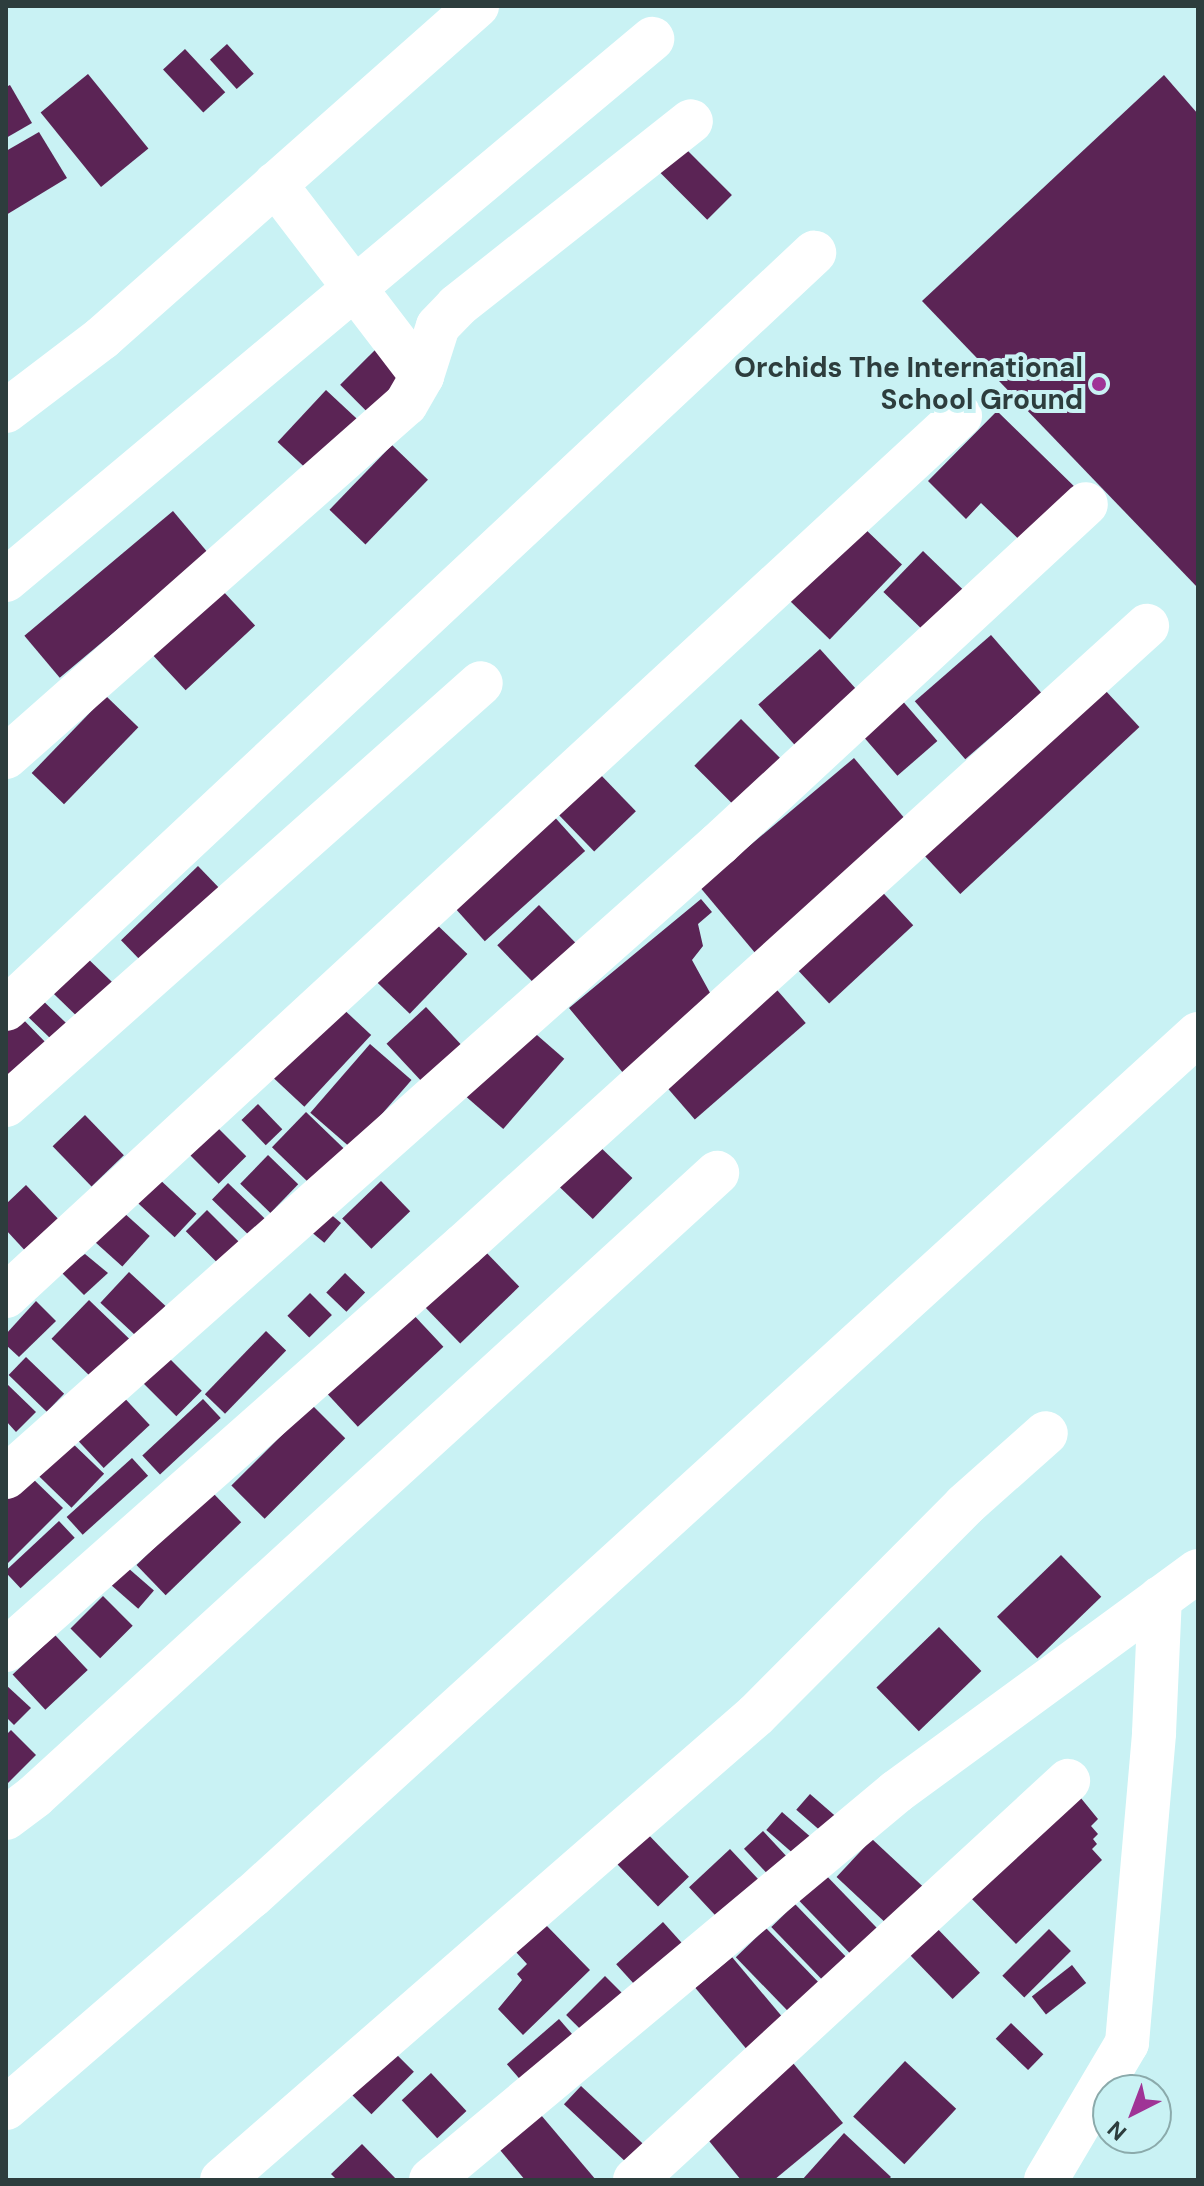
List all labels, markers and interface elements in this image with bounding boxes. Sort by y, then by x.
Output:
place label: Orchids The International School Ground [734,351,1083,417]
marker: Orchids The International School Ground [1090,375,1108,393]
north arrow [1092,2074,1172,2154]
text: N [1101,2115,1133,2147]

